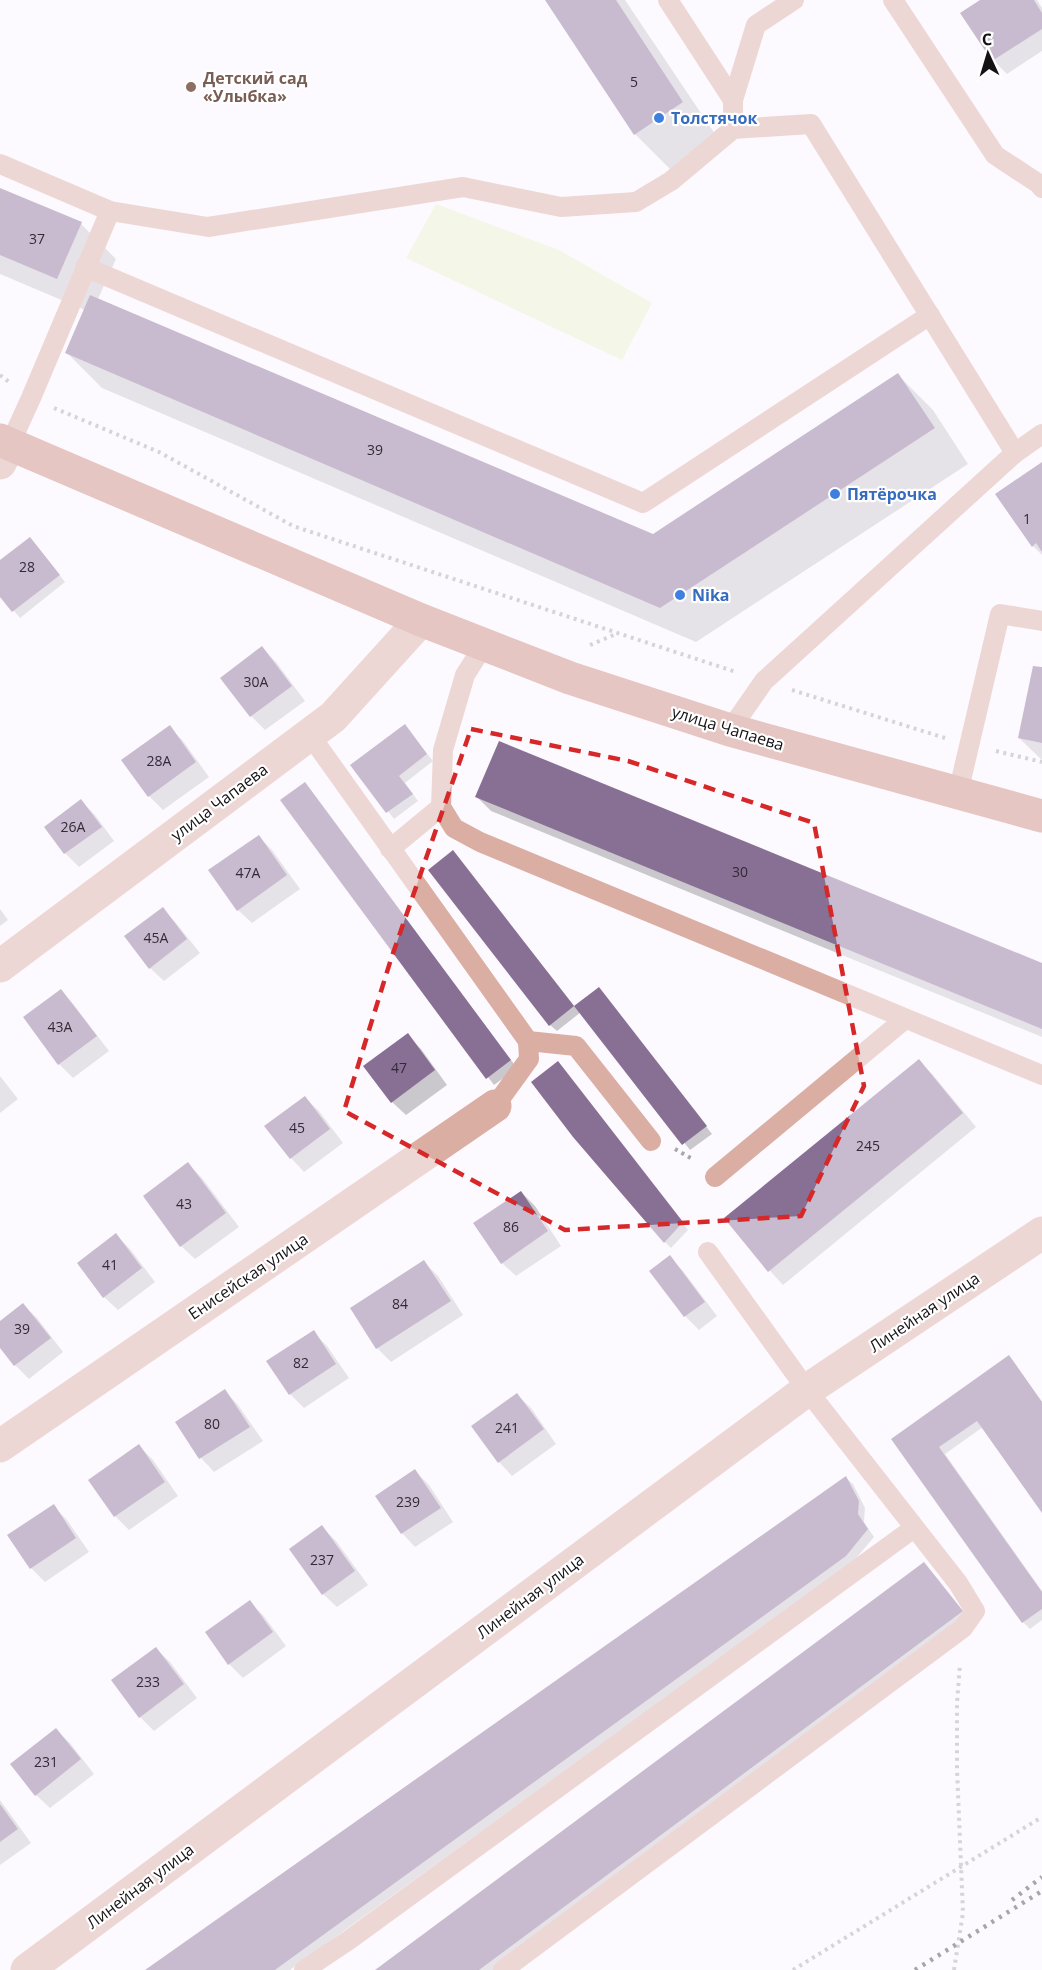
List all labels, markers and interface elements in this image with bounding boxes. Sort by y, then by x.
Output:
north arrow [958,24,1018,84]
text: С [981,28,993,50]
place label: Детский сад «Улыбка» [203,67,308,107]
house number: 5 [630,72,638,91]
marker: Детский сад «Улыбка» [184,80,198,94]
place label: Толстячок [671,107,757,129]
marker: Толстячок [652,111,666,125]
house number: 37 [29,229,45,248]
house number: 39 [367,440,383,459]
place label: Пятёрочка [847,483,937,505]
marker: Пятёрочка [828,487,842,501]
house number: 1 [1023,509,1031,528]
house number: 28 [19,557,35,576]
place label: Nika [692,584,729,606]
marker: Nika [673,588,687,602]
house number: 30А [244,672,269,691]
street label: улица Чапаева [669,700,787,756]
house number: 28А [147,751,172,770]
street label: улица Чапаева [166,758,272,846]
house number: 26А [61,817,86,836]
house number: 30 [732,862,748,881]
house number: 47А [236,863,261,882]
house number: 45А [144,928,169,947]
house number: 43А [48,1017,73,1036]
house number: 47 [391,1058,407,1077]
house number: 45 [289,1118,305,1137]
house number: 245 [856,1136,880,1155]
house number: 43 [176,1194,192,1213]
house number: 86 [503,1217,519,1236]
street label: Енисейская улица [184,1228,312,1324]
house number: 41 [102,1255,118,1274]
street label: Линейная улица [864,1267,984,1357]
house number: 84 [392,1294,408,1313]
house number: 39 [14,1319,30,1338]
house number: 82 [293,1353,309,1372]
house number: 80 [204,1414,220,1433]
house number: 241 [495,1418,519,1437]
house number: 239 [396,1492,420,1511]
street label: Линейная улица [472,1548,588,1644]
house number: 237 [310,1550,334,1569]
house number: 233 [136,1672,160,1691]
house number: 231 [34,1752,58,1771]
street label: Линейная улица [82,1838,198,1934]

